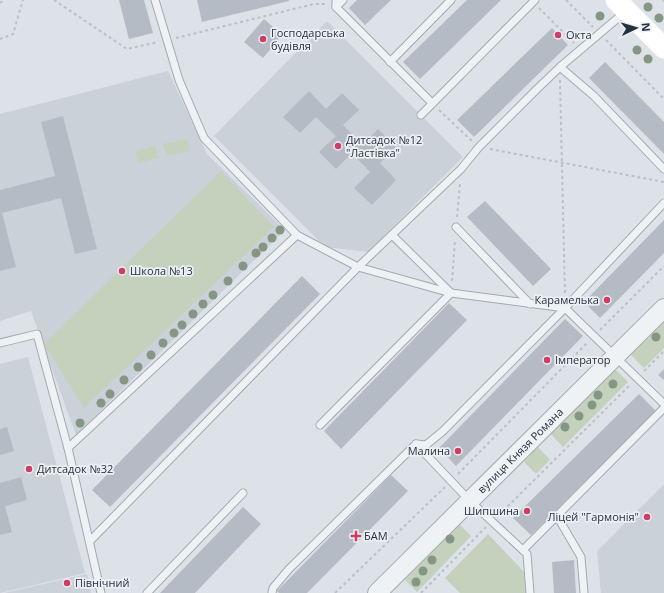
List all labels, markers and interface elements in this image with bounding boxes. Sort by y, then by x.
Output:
north arrow [616,8,656,48]
text: N [639,22,654,32]
place label: Господарська будівля [271,25,345,53]
place label: Окта [566,27,592,42]
marker: Окта [553,30,563,40]
marker: Господарська будівля [258,34,268,44]
place label: Дитсадок №12 "Ластівка" [346,132,422,160]
marker: Дитсадок №12 "Ластівка" [333,141,343,151]
place label: Школа №13 [130,263,193,278]
marker: Школа №13 [117,266,127,276]
place label: Карамелька [535,292,599,307]
marker: Карамелька [602,295,612,305]
place label: Імператор [555,352,611,367]
marker: Імператор [542,355,552,365]
street label: вулиця Князя Романа [474,404,566,496]
place label: Малина [408,443,450,458]
marker: Малина [453,446,463,456]
place label: Дитсадок №32 [37,461,113,476]
marker: Дитсадок №32 [24,464,34,474]
place label: Шипшина [464,503,519,518]
marker: Шипшина [522,506,532,516]
place label: Ліцей "Гармонія" [548,509,639,524]
marker: Ліцей "Гармонія" [642,512,652,522]
place label: БАМ [364,528,388,543]
marker: БАМ [351,531,361,541]
place label: Північний [75,575,129,590]
marker: Північний [62,578,72,588]

